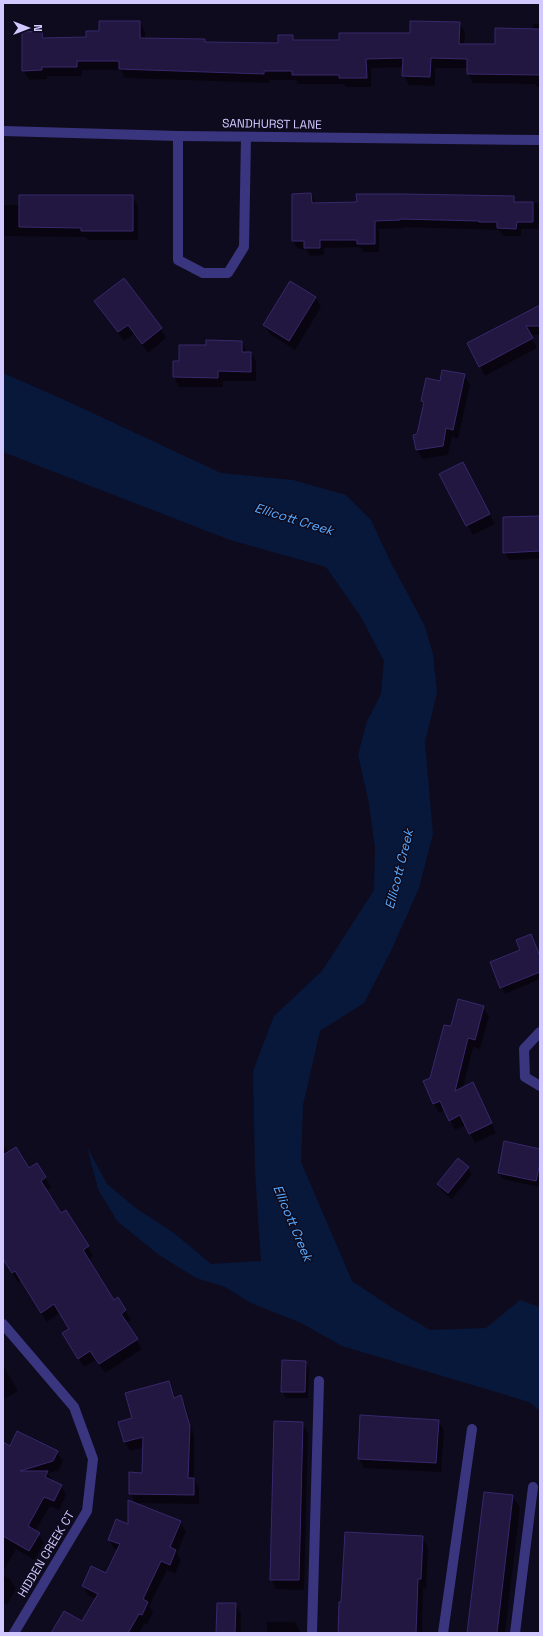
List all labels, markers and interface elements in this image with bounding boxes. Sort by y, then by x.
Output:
north arrow [8,8,48,48]
text: N [31,24,45,32]
street label: SANDHURST LANE [222,115,322,133]
water label: Ellicott Creek [253,499,337,540]
water label: Ellicott Creek [381,825,418,911]
water label: Ellicott Creek [269,1182,318,1266]
street label: HIDDEN CREEK CT [14,1508,78,1600]

